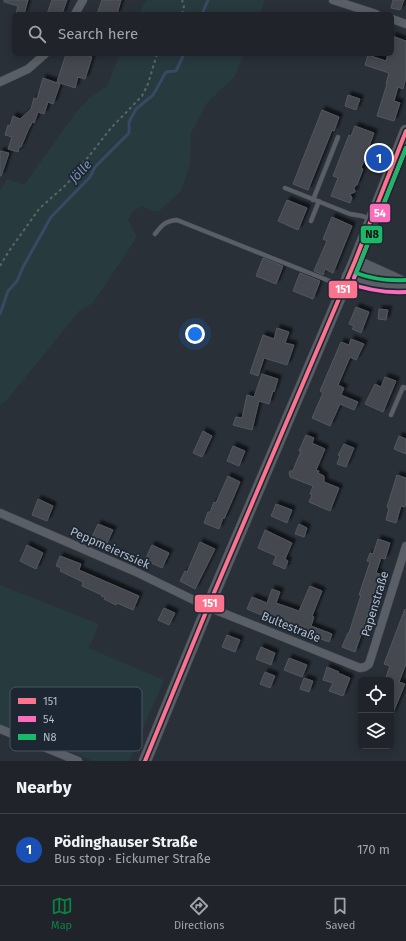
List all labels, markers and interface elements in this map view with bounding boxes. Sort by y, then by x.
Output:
search box [12,12,394,56]
icon: search [26,23,48,45]
text: Search here [58,25,138,43]
pin: 1 [366,143,392,173]
water label: Jölle [65,157,95,187]
line badge: 54 [369,203,391,223]
text: 54 [374,207,386,220]
line badge: N8 [360,225,383,244]
text: N8 [365,228,379,241]
line badge: 151 [328,280,358,299]
text: 151 [335,283,351,296]
your location [185,324,205,344]
street label: Peppmeierssiek [68,524,153,572]
street label: Papenstraße [358,569,392,639]
line badge: 151 [194,594,225,613]
text: 151 [202,597,218,610]
street label: Bultestraße [259,609,323,645]
map controls [358,677,394,749]
button: locate [358,677,394,713]
legend [10,687,142,751]
text: 151 [43,695,57,708]
text: 54 [43,713,55,726]
button: layers [358,713,394,749]
text: N8 [43,731,57,744]
text: Nearby [16,777,71,798]
text: Pödinghauser Straße [54,833,197,851]
text: 1 [26,842,32,857]
text: 170 m [357,842,390,857]
text: Bus stop · Eickumer Straße [54,851,211,866]
tab: Map [51,895,73,932]
tab: Directions [174,895,224,932]
tab: Saved [326,895,355,932]

